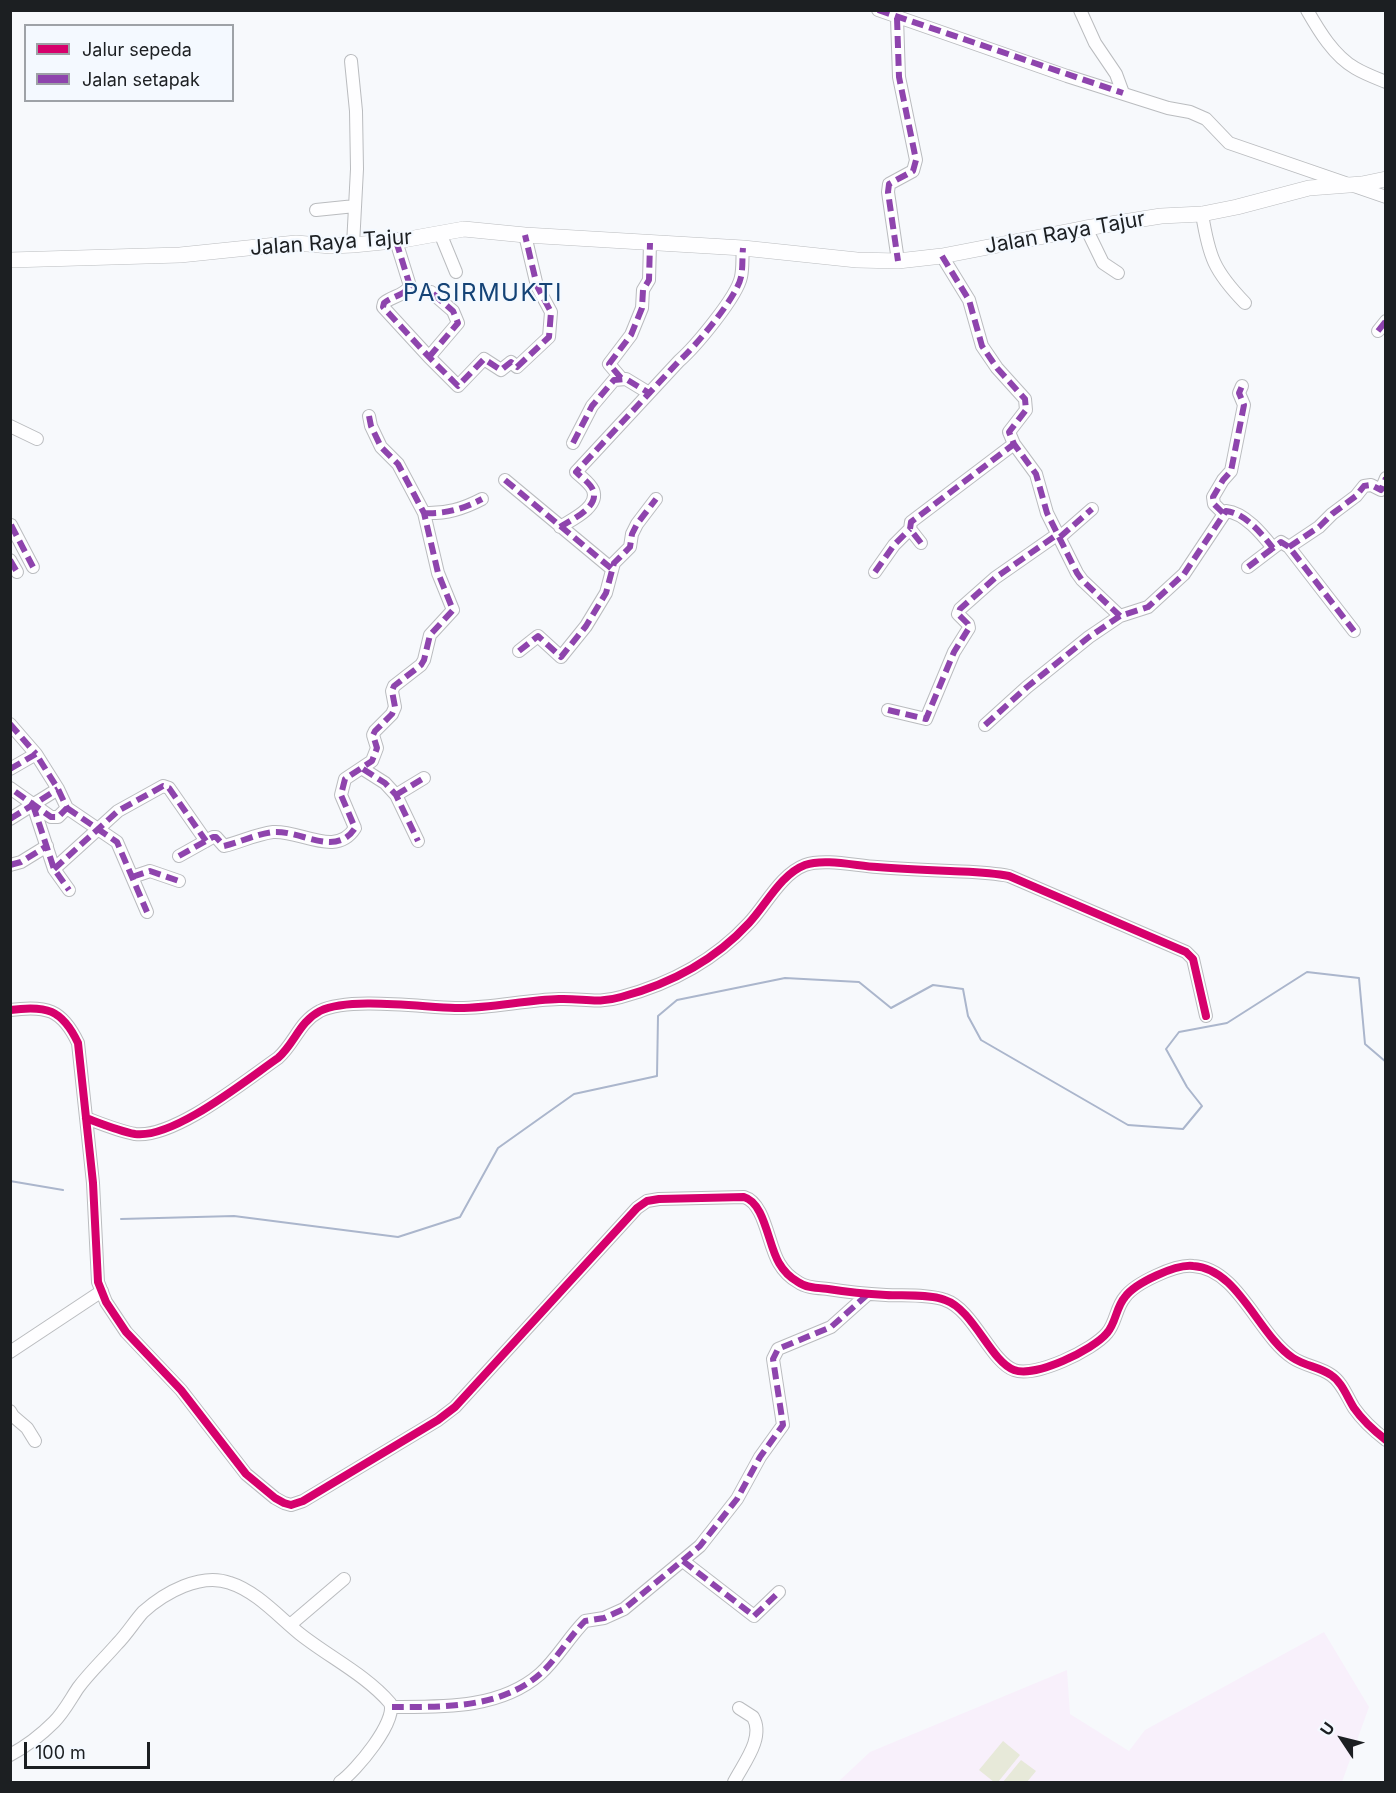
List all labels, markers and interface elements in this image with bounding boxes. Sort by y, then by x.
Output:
legend [24,24,234,102]
text: Jalur sepeda [82,39,192,60]
text: Jalan setapak [82,69,200,90]
street label: Jalan Raya Tajur [983,206,1147,260]
street label: Jalan Raya Tajur [249,225,413,261]
district label: PASIRMUKTI [403,280,563,308]
north arrow [1312,1709,1372,1769]
text: U [1316,1718,1339,1739]
scale bar [27,1730,153,1768]
text: 100 m [35,1742,86,1763]

